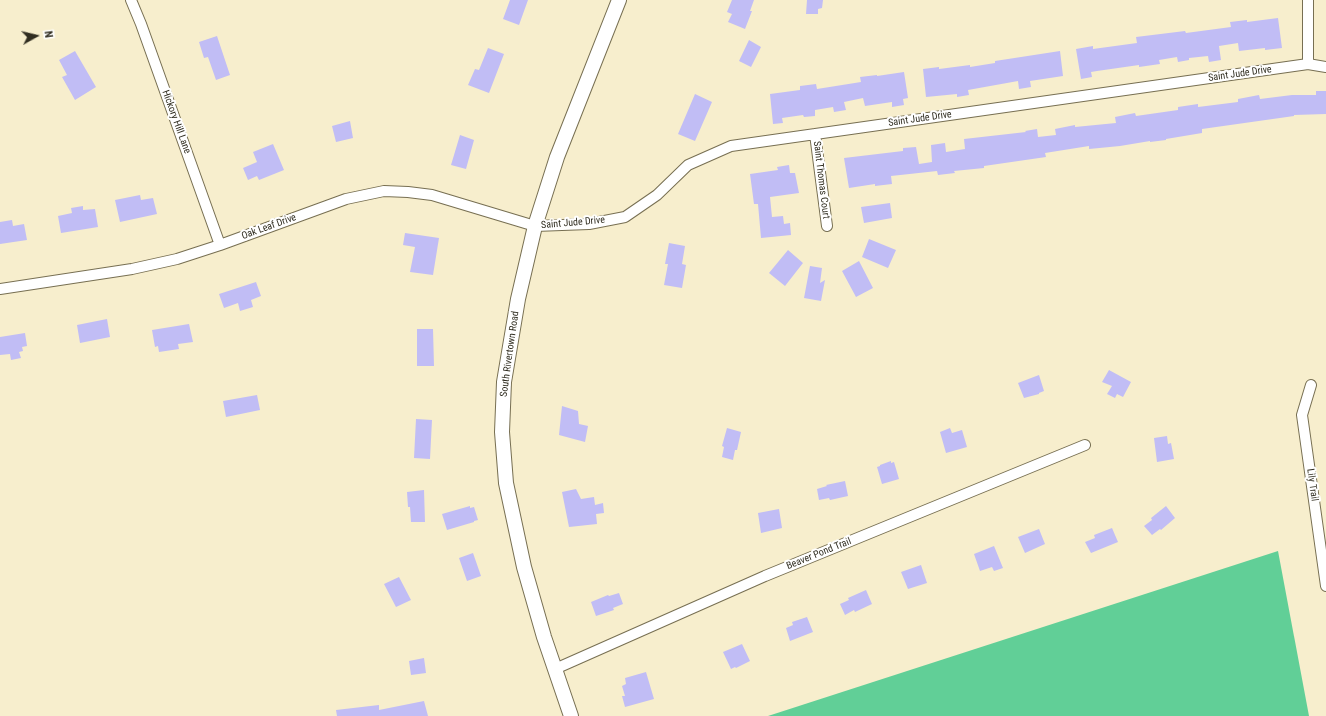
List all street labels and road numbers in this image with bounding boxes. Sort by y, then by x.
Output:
street label: Saint Jude Drive [1208,64,1272,84]
street label: Hickory Hill Lane [159,89,193,155]
street label: Saint Jude Drive [888,109,952,129]
street label: Saint Thomas Court [810,140,832,220]
street label: Oak Leaf Drive [240,212,298,242]
street label: Saint Jude Drive [541,214,605,232]
street label: South Rivertown Road [498,310,522,398]
street label: Lily Trail [1304,468,1320,502]
street label: Beaver Pond Trail [785,536,853,572]

